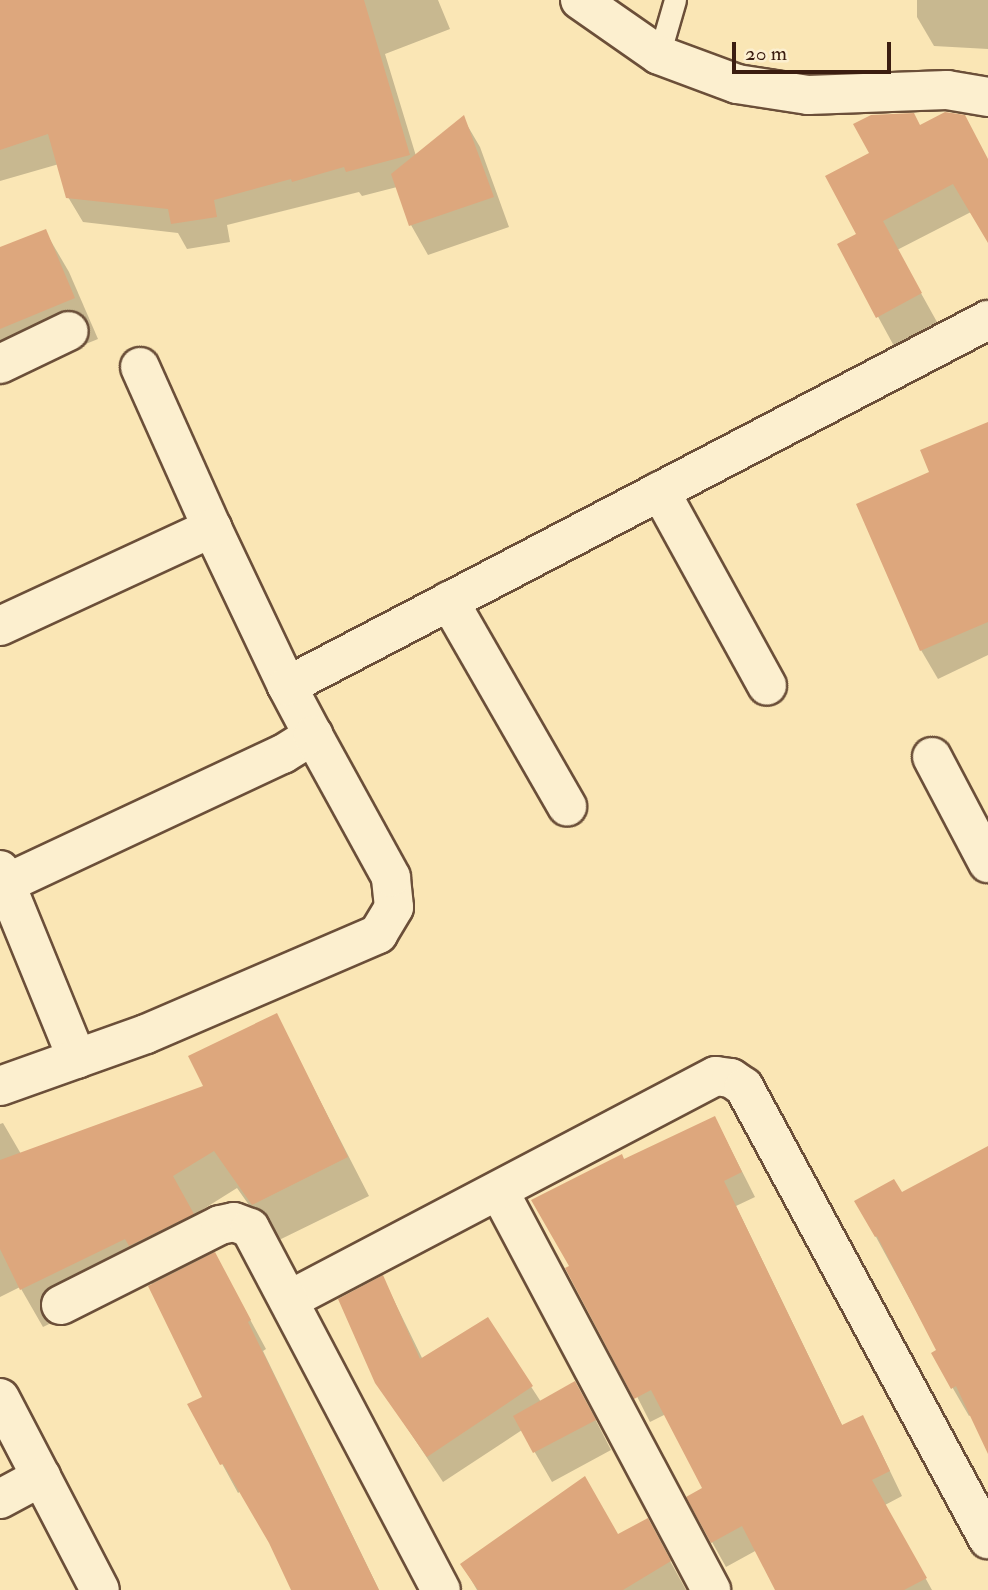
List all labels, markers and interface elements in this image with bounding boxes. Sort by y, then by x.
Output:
scale bar [736,28,895,72]
text: 20 m [745,40,787,67]

